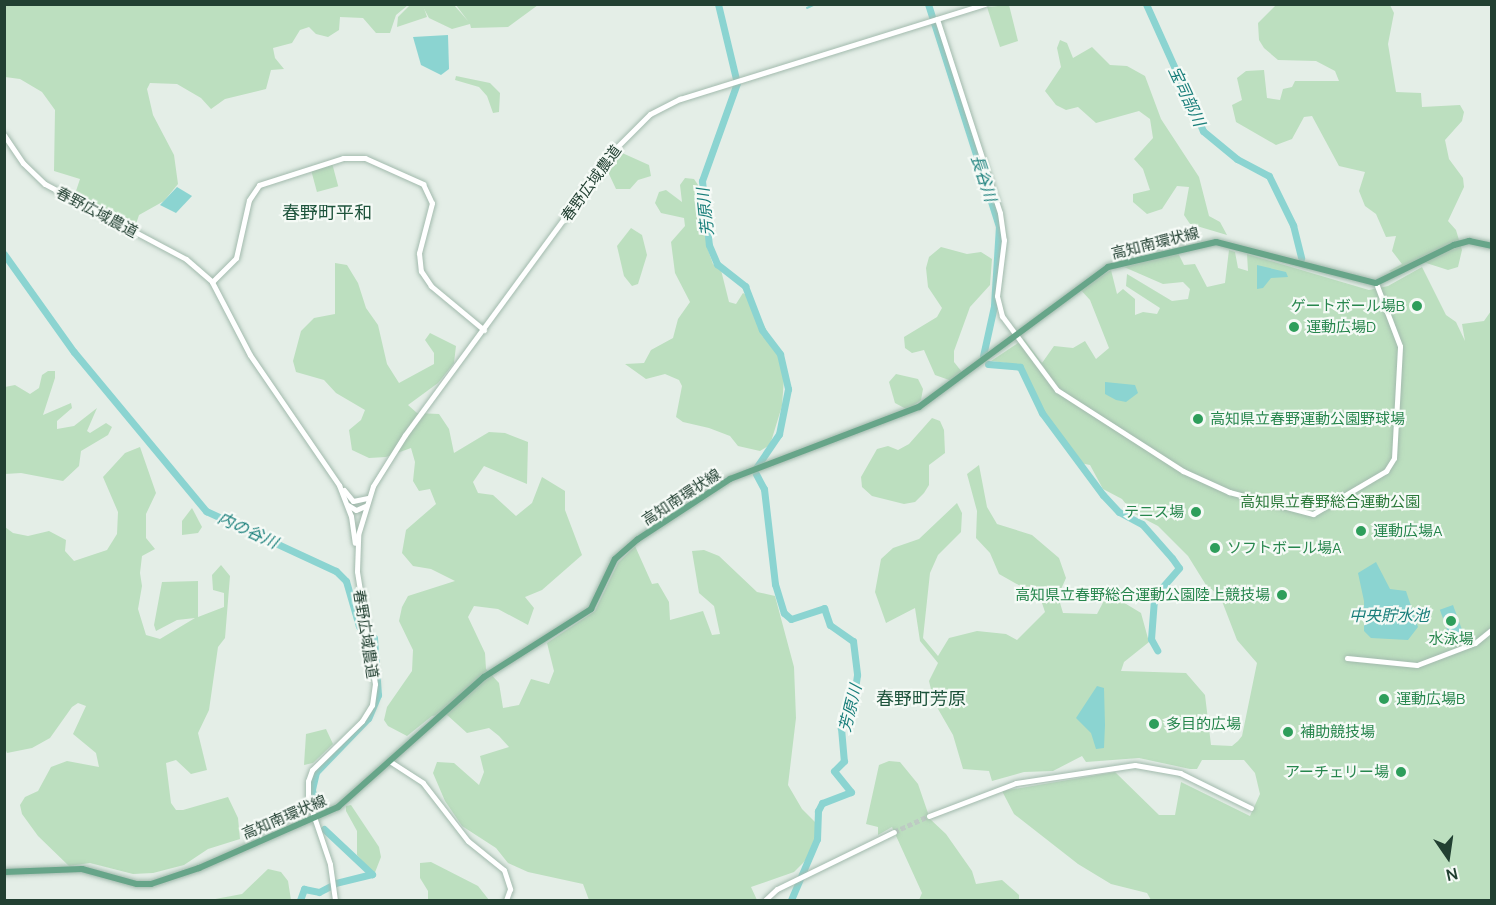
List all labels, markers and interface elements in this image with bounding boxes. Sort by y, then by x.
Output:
water label: 宝司部川 [1165,63,1209,129]
street label: 春野広域農道 [557,141,625,225]
water label: 長谷川 [967,152,1001,204]
street label: 春野広域農道 [53,183,141,241]
water label: 芳原川 [693,187,717,237]
district label: 春野町平和 [282,201,372,223]
street label: 高知南環状線 [1109,223,1201,263]
place label: ゲートボール場B [1291,297,1405,315]
marker: ゲートボール場B [1410,299,1424,313]
place label: 運動広場D [1306,318,1376,336]
marker: 運動広場D [1287,320,1301,334]
place label: 高知県立春野運動公園野球場 [1210,410,1405,428]
marker: 高知県立春野運動公園野球場 [1191,412,1205,426]
street label: 高知南環状線 [638,465,724,529]
park label: 高知県立春野総合運動公園 [1240,493,1420,511]
place label: テニス場 [1124,503,1184,521]
marker: テニス場 [1189,505,1203,519]
water label: 内の谷川 [215,508,281,552]
place label: 運動広場A [1373,522,1443,540]
marker: 運動広場A [1354,524,1368,538]
place label: ソフトボール場A [1227,539,1342,557]
marker: ソフトボール場A [1208,541,1222,555]
place label: 高知県立春野総合運動公園陸上競技場 [1015,586,1270,604]
street label: 春野広域農道 [350,588,382,680]
marker: 高知県立春野総合運動公園陸上競技場 [1275,588,1289,602]
water label: 中央貯水池 [1349,605,1429,625]
marker: 水泳場 [1444,614,1458,628]
place label: 水泳場 [1429,630,1473,648]
water label: 芳原川 [835,682,865,734]
district label: 春野町芳原 [876,687,966,709]
place label: 運動広場B [1396,690,1465,708]
marker: 運動広場B [1377,692,1391,706]
place label: 多目的広場 [1166,715,1241,733]
marker: 多目的広場 [1147,717,1161,731]
place label: 補助競技場 [1300,723,1375,741]
marker: 補助競技場 [1281,725,1295,739]
place label: アーチェリー場 [1285,763,1389,781]
marker: アーチェリー場 [1394,765,1408,779]
street label: 高知南環状線 [239,791,329,843]
north arrow [1418,827,1478,887]
text: N [1444,863,1460,887]

